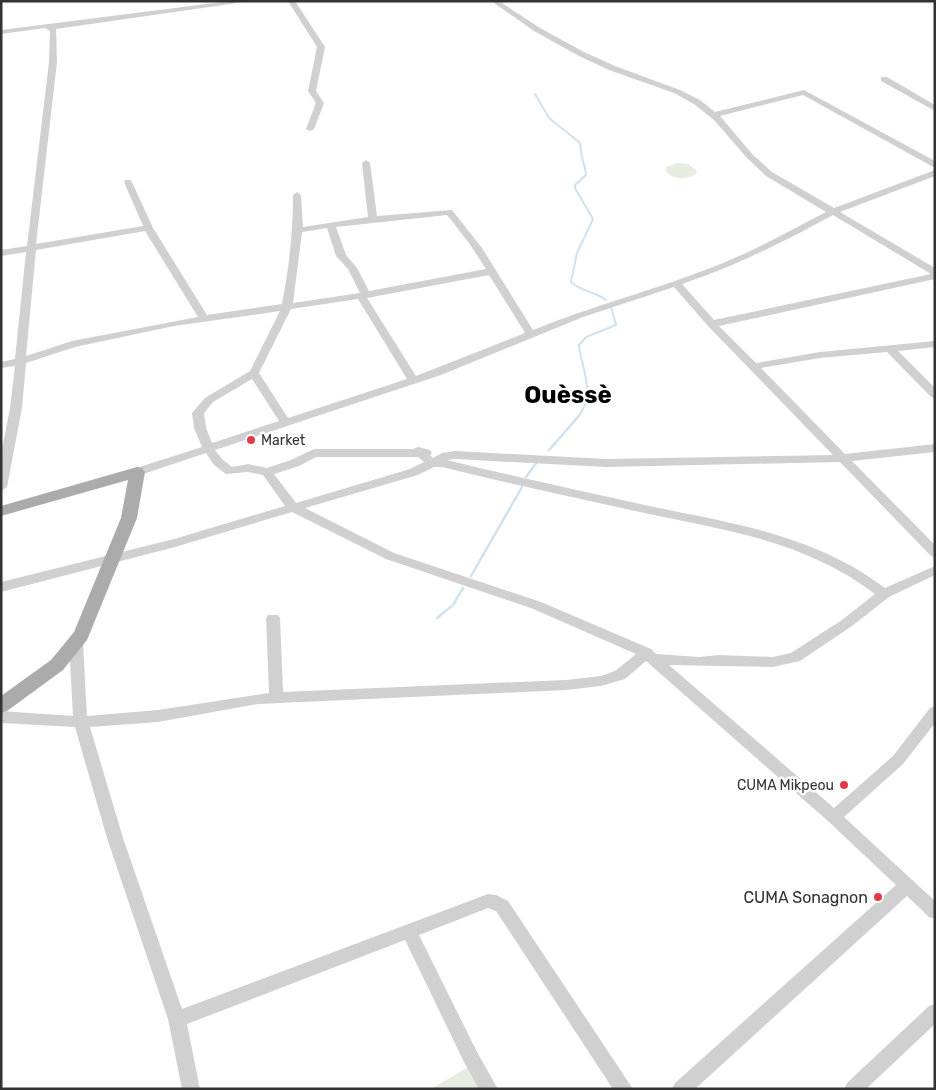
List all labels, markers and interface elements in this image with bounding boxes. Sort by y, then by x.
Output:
district label: Ouèssè [524,381,612,409]
place label: Market [261,432,306,449]
marker: Market [245,434,257,446]
place label: CUMA Mikpeou [737,777,834,794]
marker: CUMA Mikpeou [838,779,850,791]
place label: CUMA Sonagnon [743,888,868,907]
marker: CUMA Sonagnon [872,891,884,903]

